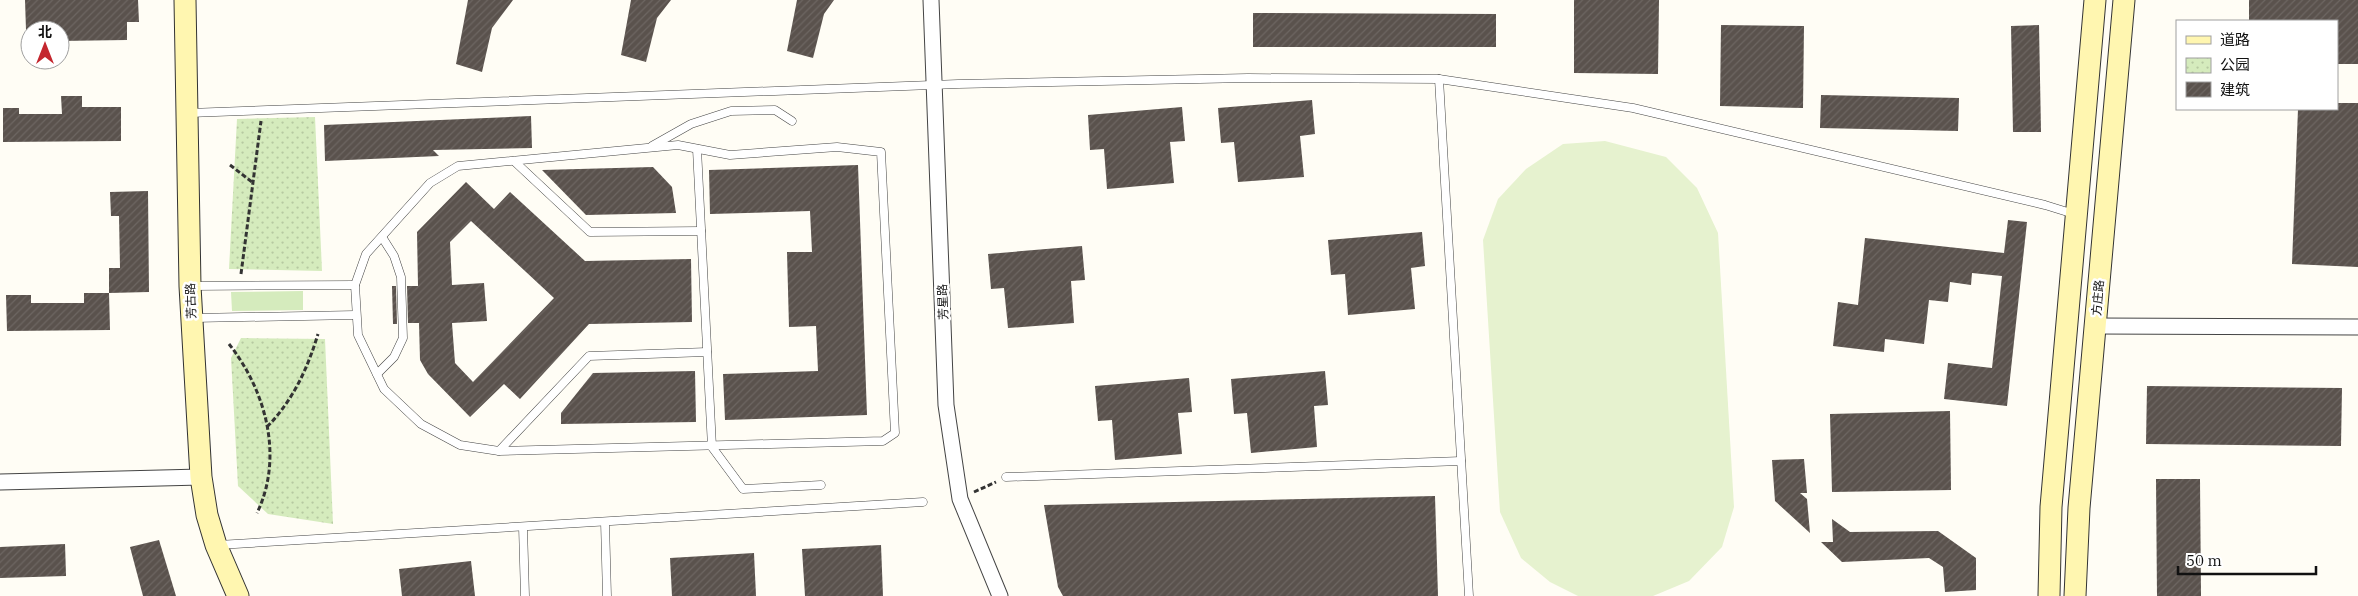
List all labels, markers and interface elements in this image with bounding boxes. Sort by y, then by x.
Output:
north arrow [20,20,70,70]
legend [2176,20,2338,110]
text: 北 [38,23,52,41]
text: 道路 [2220,30,2250,49]
text: 公园 [2220,55,2250,74]
text: 建筑 [2220,80,2250,99]
street label: 方庄路 [2088,279,2107,317]
street label: 芳古路 [182,283,199,319]
street label: 芳星路 [934,284,951,320]
scale bar [2178,544,2316,576]
text: 50 m [2186,551,2222,570]

